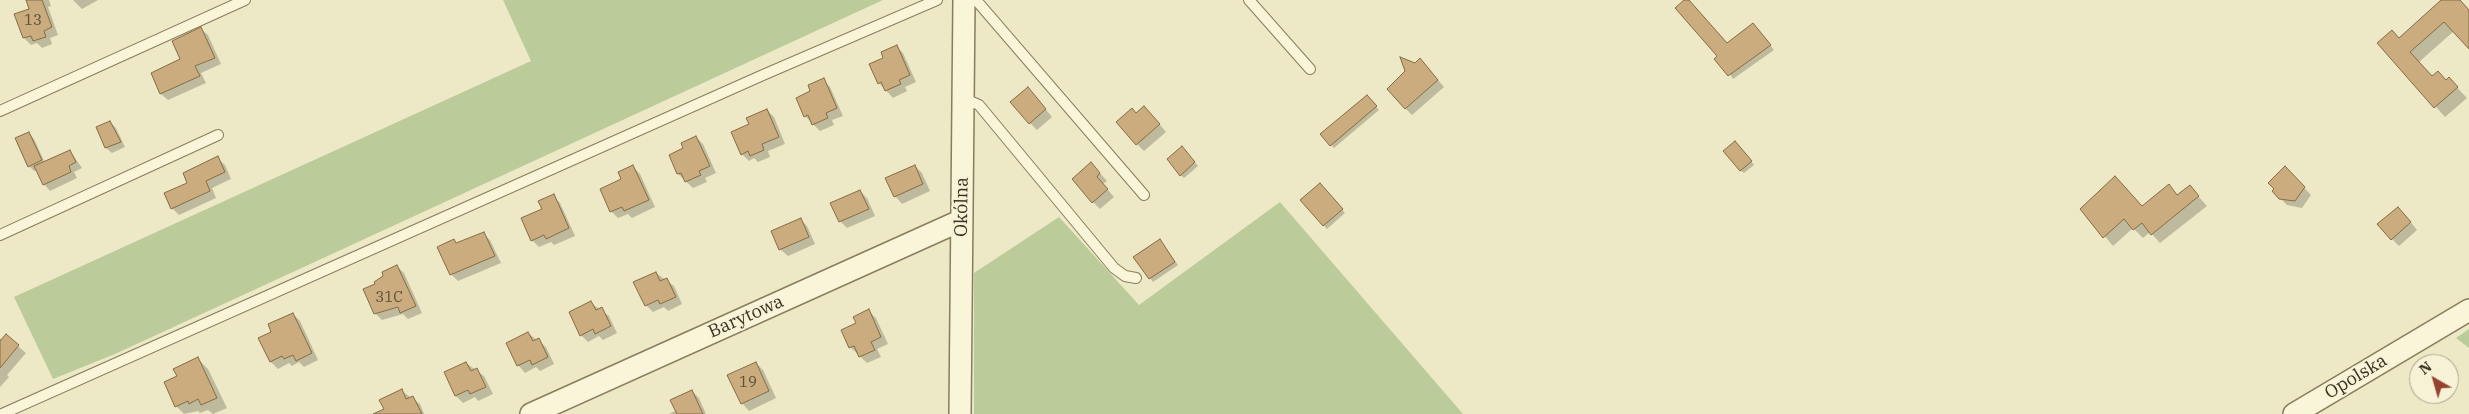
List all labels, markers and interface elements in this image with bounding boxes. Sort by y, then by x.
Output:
house number: 13 [24,12,42,30]
street label: Okólna [951,177,973,237]
house number: 31C [375,289,403,307]
street label: Barytowa [705,291,787,343]
street label: Opolska [2321,350,2391,404]
north arrow [2409,354,2459,404]
text: N [2415,357,2435,378]
house number: 19 [739,374,757,392]

